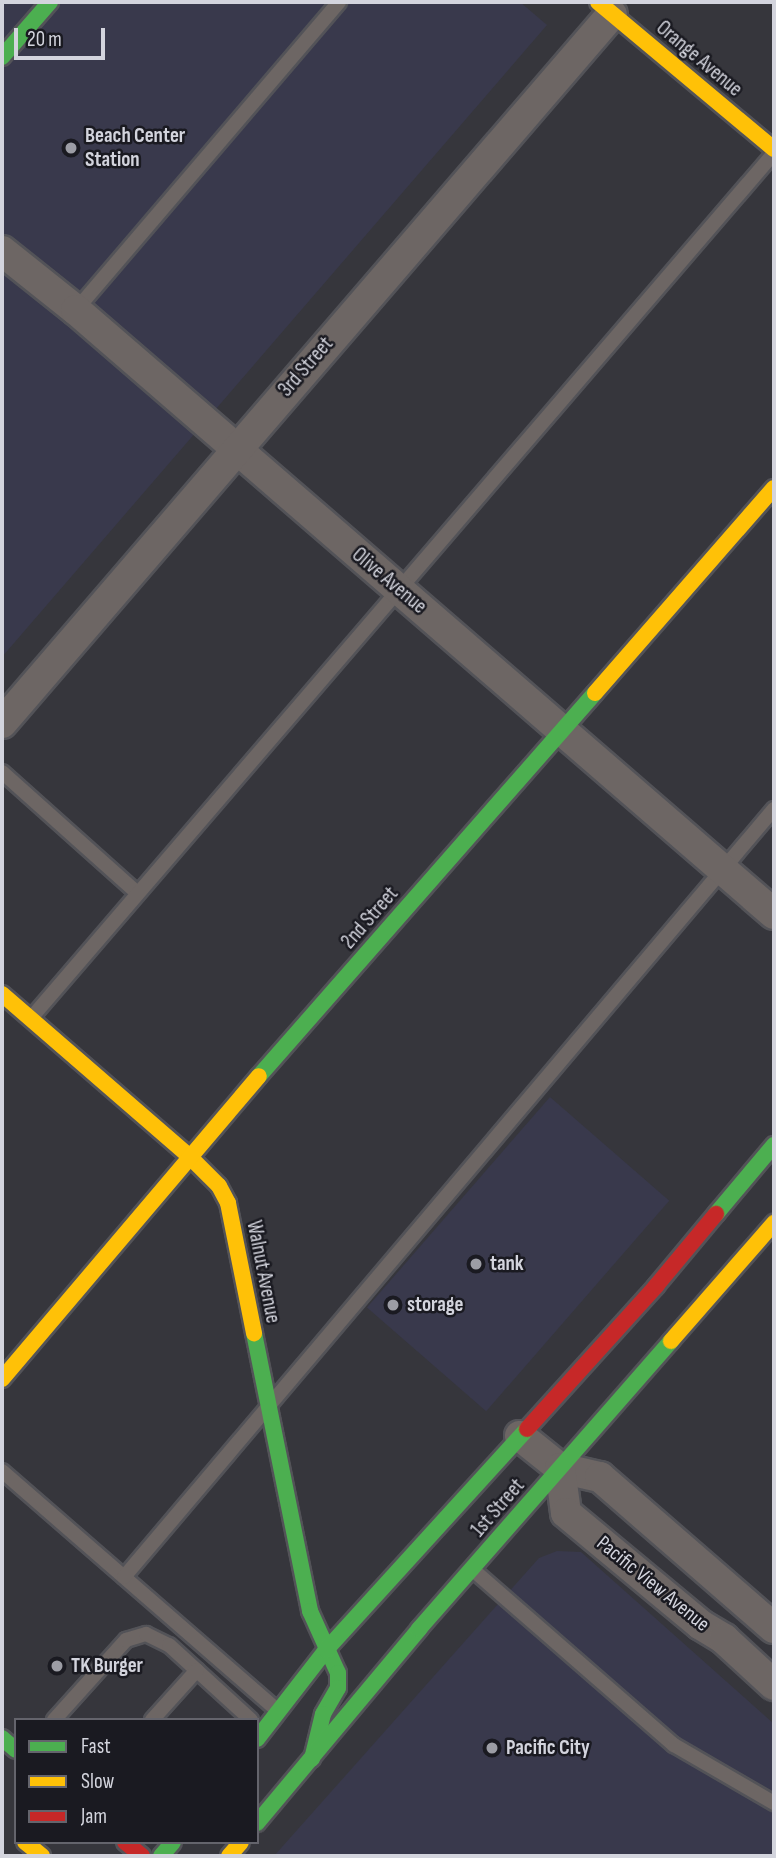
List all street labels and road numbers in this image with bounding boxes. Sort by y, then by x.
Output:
street label: Orange Avenue [651,16,747,102]
street label: 3rd Street [273,332,339,402]
street label: Olive Avenue [347,543,431,619]
street label: 2nd Street [336,882,404,954]
street label: Walnut Avenue [241,1219,285,1325]
street label: 1st Street [466,1474,530,1542]
street label: Pacific View Avenue [591,1531,715,1637]

